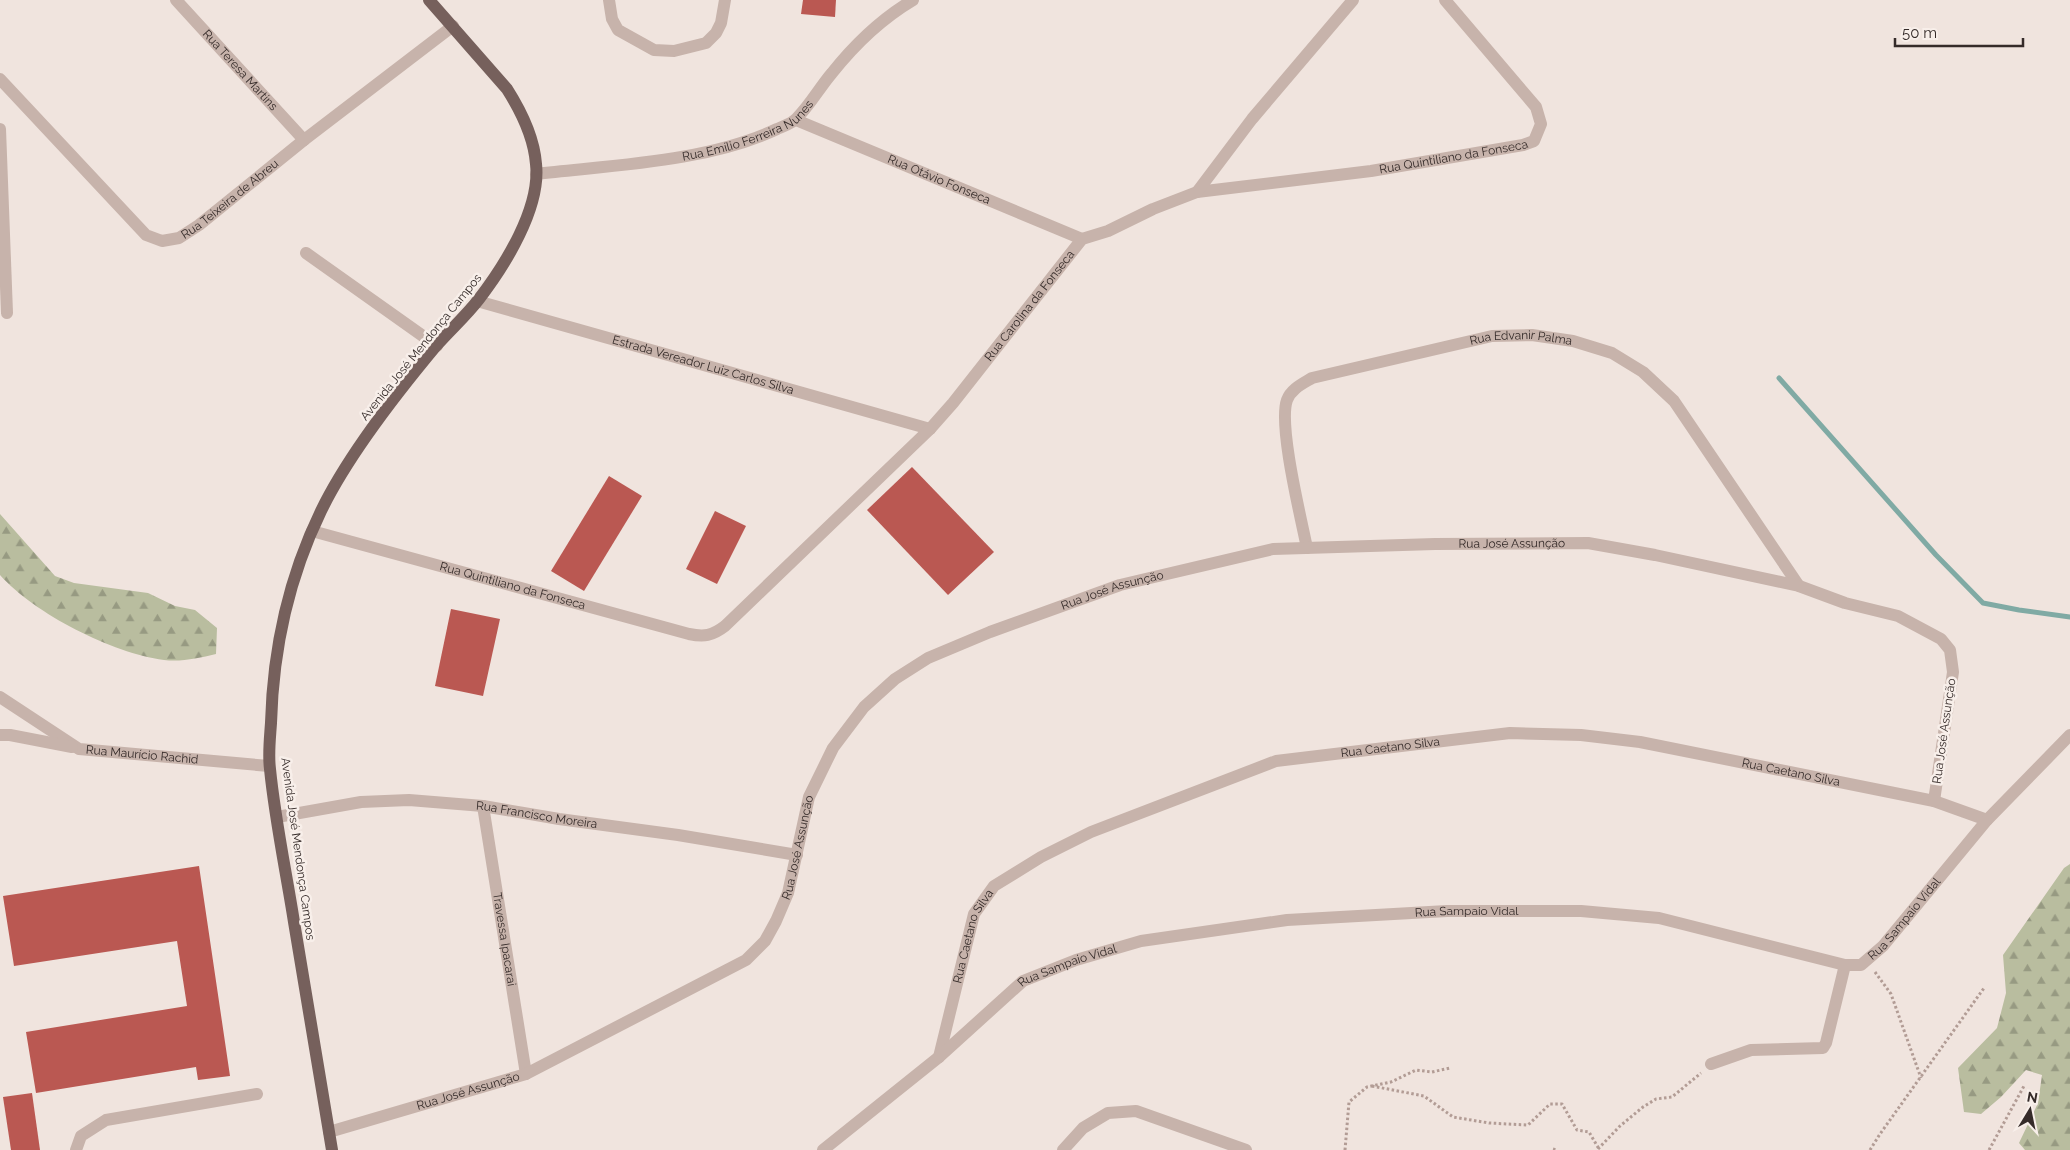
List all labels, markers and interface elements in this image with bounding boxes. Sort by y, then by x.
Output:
scale bar [1895,15,2022,47]
text: 50 m [1902,24,1937,42]
street label: Rua Teresa Martins [200,27,281,113]
street label: Rua Emílio Ferreira Nunes [681,97,816,164]
street label: Rua Quintiliano da Fonseca [1378,137,1530,176]
street label: Rua Otávio Fonseca [886,152,993,207]
street label: Rua Teixeira de Abreu [179,157,281,242]
street label: Rua Carolina da Fonseca [982,248,1077,364]
street label: Avenida José Mendonça Campos [358,271,485,423]
street label: Rua Edvanir Palma [1468,328,1573,348]
street label: Estrada Vereador Luiz Carlos Silva [611,333,795,397]
street label: Rua José Assunção [1459,536,1565,551]
street label: Rua Quintiliano da Fonseca [438,559,587,612]
street label: Rua José Assunção [1059,568,1165,613]
street label: Rua José Assunção [1930,677,1958,785]
street label: Rua Caetano Silva [1340,734,1441,760]
street label: Rua Maurício Rachid [85,743,199,767]
street label: Rua Caetano Silva [1741,756,1841,789]
street label: Avenida José Mendonça Campos [278,757,318,941]
street label: Rua José Assunção [779,794,816,902]
street label: Rua Francisco Moreira [476,798,598,831]
street label: Rua Sampaio Vidal [1865,874,1944,963]
street label: Rua Caetano Silva [950,887,996,985]
street label: Travessa Ipacarai [490,891,519,987]
street label: Rua Sampaio Vidal [1414,904,1519,920]
street label: Rua Sampaio Vidal [1015,941,1119,989]
street label: Rua José Assunção [415,1069,521,1113]
north arrow [2005,1085,2055,1135]
text: N [2026,1088,2039,1106]

